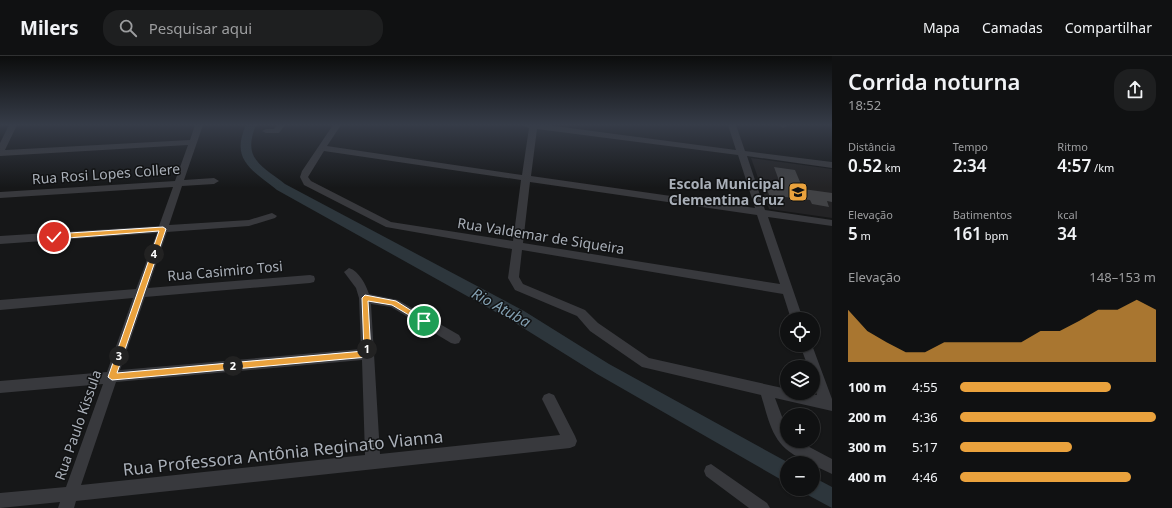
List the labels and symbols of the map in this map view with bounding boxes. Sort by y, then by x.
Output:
street label: Rua Rosi Lopes Collere [31,159,181,188]
place label: Escola Municipal Clementina Cruz [669,174,784,209]
school or university icon: Escola Municipal Clementina Cruz [787,181,809,203]
street label: Rua Valdemar de Siqueira [456,213,626,258]
pin [37,220,71,254]
pin: 4 [144,244,164,264]
street label: Rua Casimiro Tosi [166,256,283,285]
water label: Rio Atuba [469,283,535,332]
pin [407,304,441,338]
pin: 1 [357,339,377,359]
pin: 3 [109,346,129,366]
pin: 2 [223,356,243,376]
street label: Rua Paulo Kissula [50,367,105,482]
street label: Rua Professora Antônia Reginato Vianna [122,424,444,481]

